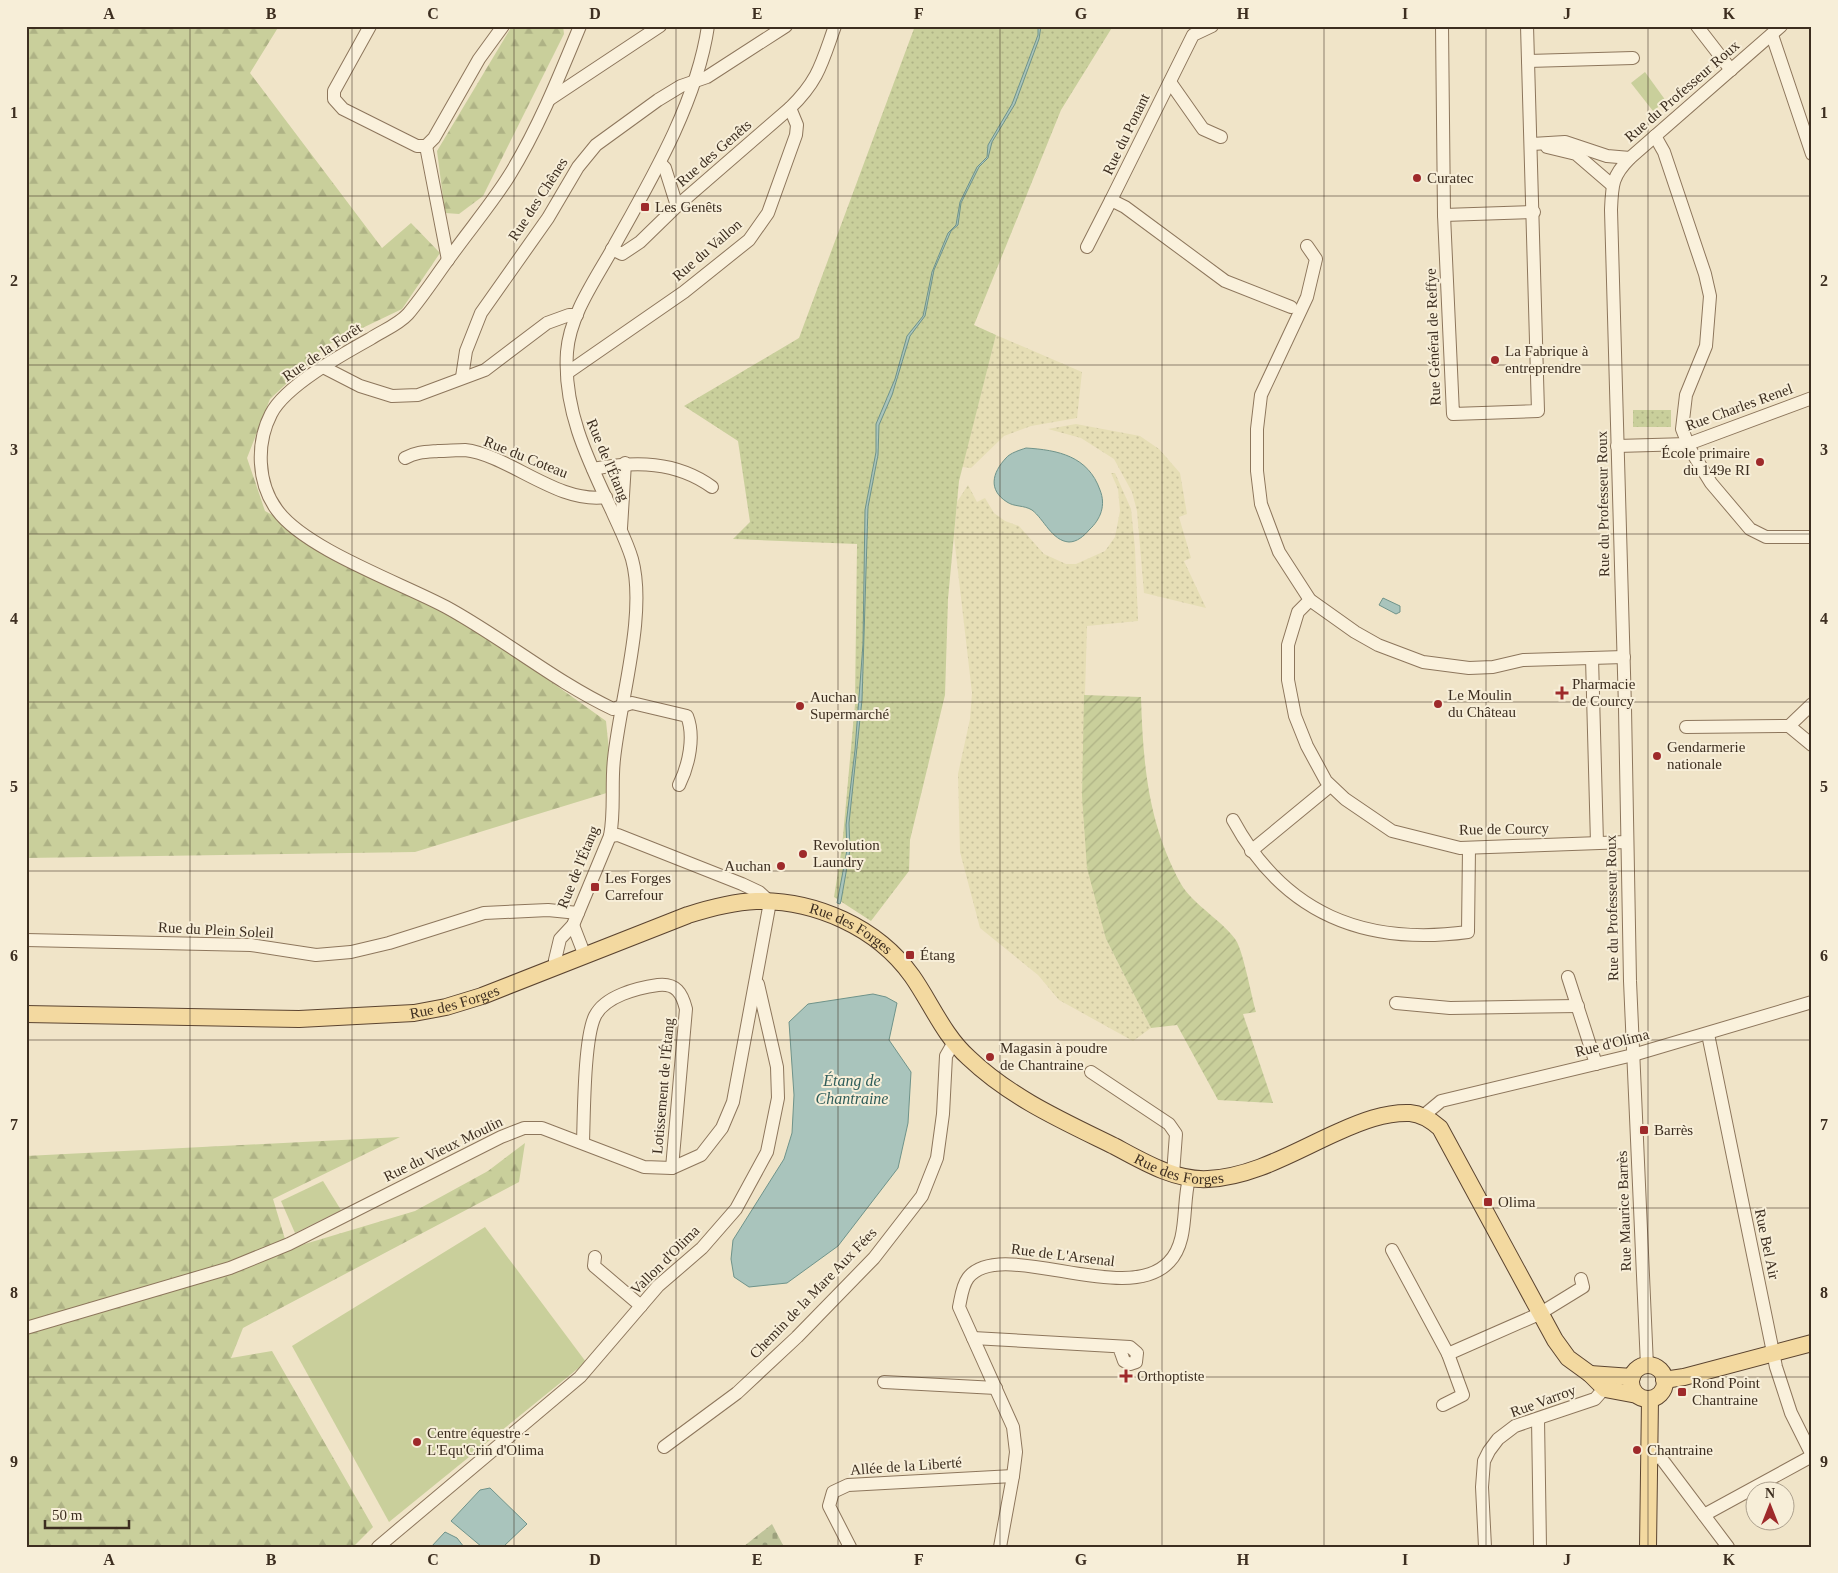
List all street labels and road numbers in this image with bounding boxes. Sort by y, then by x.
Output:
street label: Rue du Professeur Roux [1622,37,1743,145]
street label: Rue du Ponant [1099,90,1153,177]
street label: Rue des Genêts [674,116,755,190]
street label: Rue des Chênes [505,154,571,244]
street label: Rue du Vallon [669,216,745,284]
street label: Rue Général de Reffye [1423,268,1443,406]
street label: Rue de la Forêt [279,319,365,384]
street label: Rue Charles Renel [1683,380,1795,434]
street label: Rue de l'Étang [584,417,633,504]
street label: Rue du Professeur Roux [1594,430,1612,577]
street label: Rue du Coteau [482,433,571,481]
street label: Rue de Courcy [1459,820,1550,838]
street label: Rue de l'Étang [554,823,602,911]
street label: Rue du Professeur Roux [1603,834,1621,981]
street label: Rue des Forges [808,900,896,957]
street label: Rue du Plein Soleil [158,919,274,941]
street label: Rue des Forges [408,982,502,1022]
street label: Lotissement de l'Étang [649,1017,677,1155]
street label: Rue d'Olima [1573,1026,1651,1060]
street label: Rue du Vieux Moulin [381,1113,505,1185]
street label: Rue des Forges [1132,1150,1225,1187]
street label: Rue Maurice Barrès [1614,1150,1634,1272]
street label: Rue Bel Air [1752,1207,1782,1281]
street label: Vallon d'Olima [627,1222,703,1298]
street label: Chemin de la Mare Aux Fées [746,1224,880,1362]
street label: Rue de L'Arsenal [1010,1241,1116,1269]
street label: Rue Varroy [1508,1382,1578,1420]
street label: Allée de la Liberté [850,1454,963,1478]

